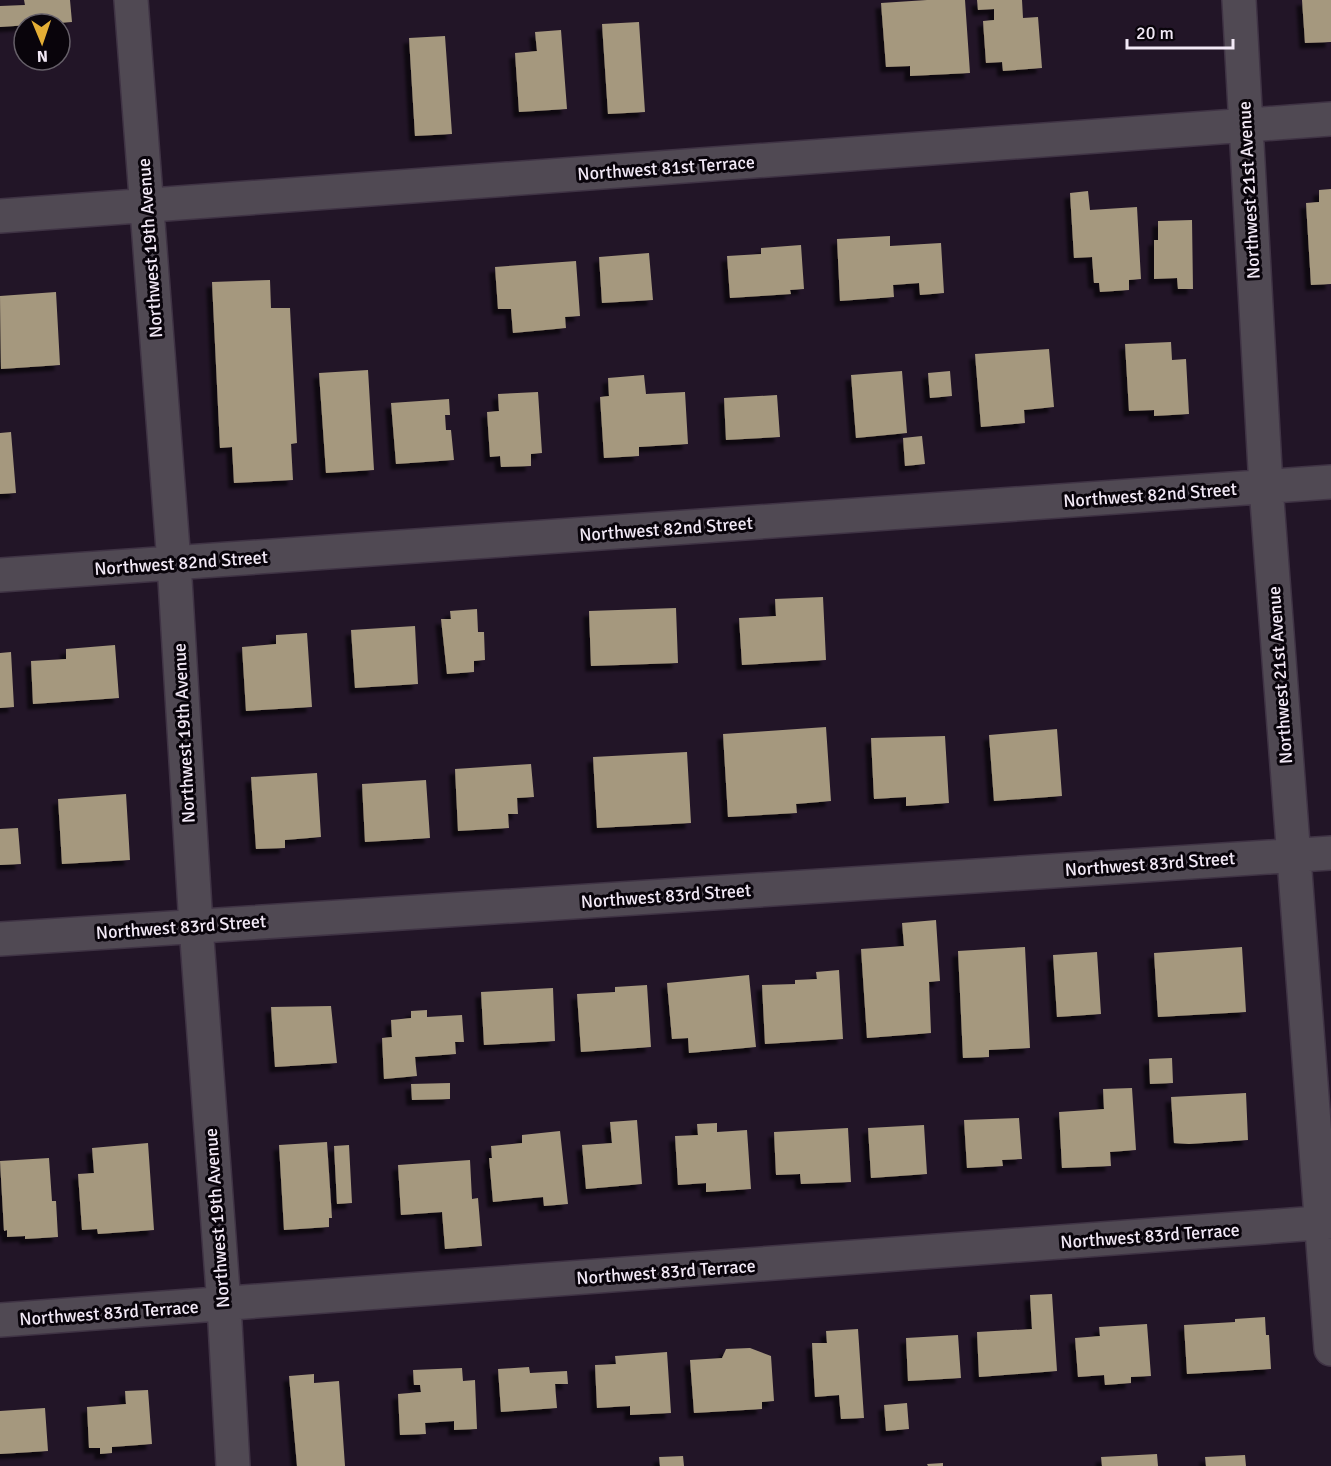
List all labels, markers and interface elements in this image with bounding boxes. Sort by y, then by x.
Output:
north arrow [12,12,72,72]
scale bar [1127,12,1234,50]
text: 20 m [1136,22,1174,44]
text: N [37,46,48,66]
street label: Northwest 21st Avenue [1233,100,1265,280]
street label: Northwest 81st Terrace [577,151,755,185]
street label: Northwest 19th Avenue [133,157,167,339]
street label: Northwest 82nd Street [1062,478,1238,512]
street label: Northwest 82nd Street [578,512,754,546]
street label: Northwest 82nd Street [93,546,269,580]
street label: Northwest 21st Avenue [1263,585,1297,765]
street label: Northwest 19th Avenue [168,642,200,824]
street label: Northwest 83rd Street [1064,847,1236,881]
street label: Northwest 83rd Street [580,879,752,913]
street label: Northwest 83rd Street [95,910,267,944]
street label: Northwest 19th Avenue [200,1127,234,1309]
street label: Northwest 83rd Terrace [1060,1219,1240,1253]
street label: Northwest 83rd Terrace [576,1255,756,1289]
street label: Northwest 83rd Terrace [19,1296,199,1330]

